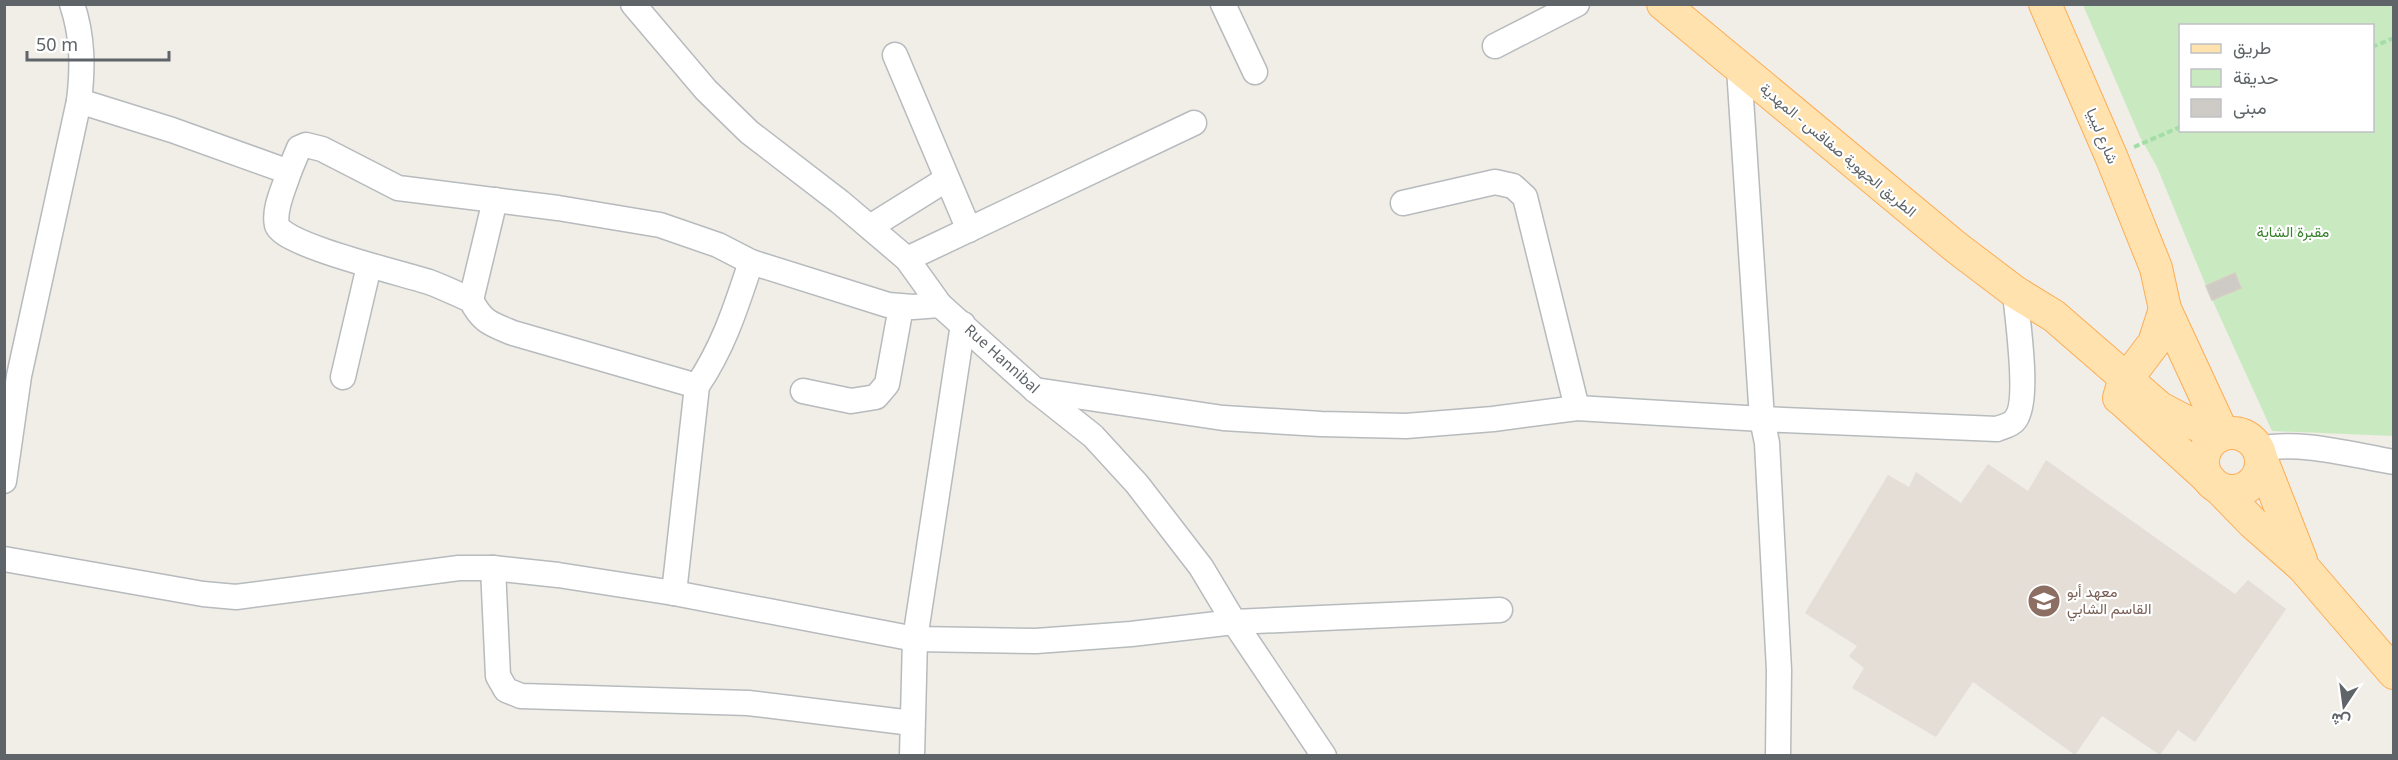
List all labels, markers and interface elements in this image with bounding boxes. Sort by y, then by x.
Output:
scale bar [27,24,170,62]
legend [2179,24,2374,132]
text: 50 m [36,32,78,56]
text: طريق [2233,35,2271,59]
text: حديقة [2233,65,2279,89]
street label: الطريق الجهوية صفاقس - المهدية [1755,78,1921,222]
text: مبنى [2233,95,2267,119]
street label: شارع ليبيا [2080,105,2124,167]
park label: مقبرة الشابة [2257,221,2329,241]
street label: Rue Hannibal [961,319,1044,397]
place label: معهد أبو القاسم الشابي [2067,581,2151,622]
school or university icon: معهد أبو القاسم الشابي [2026,583,2062,619]
north arrow [2314,676,2374,736]
text: ش [2329,708,2352,733]

